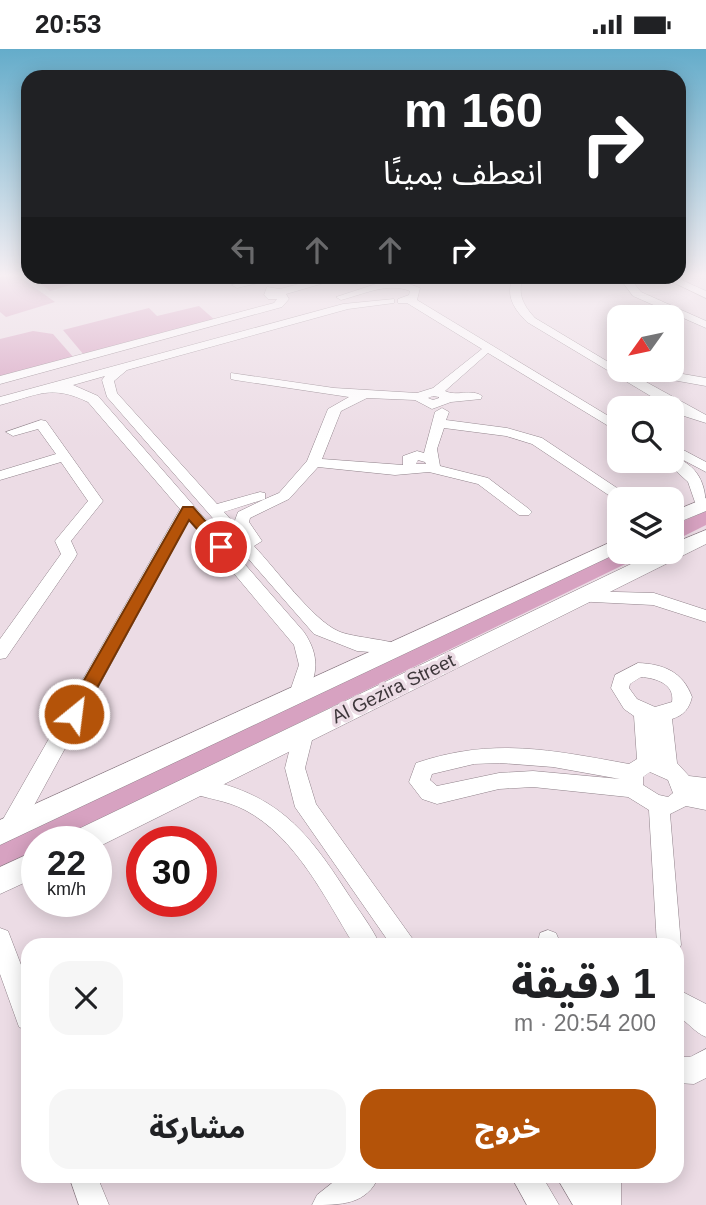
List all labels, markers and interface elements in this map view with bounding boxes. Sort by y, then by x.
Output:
text: 20:53 [35,9,102,39]
text: 160 m [404,83,543,137]
icon: right [567,98,658,189]
text: انعطف يمينًا [383,155,543,191]
icon: left [225,231,263,269]
icon: ahead [298,231,336,269]
icon: ahead [371,231,409,269]
icon: right [444,231,482,269]
north arrow [607,305,684,381]
map controls [607,305,684,564]
button: search [607,396,684,473]
button: layers [607,487,684,564]
pin [191,517,251,577]
icon: arrive [202,528,240,566]
street label: Al Gezira Street [328,649,459,727]
position arrow [37,677,111,751]
speed limit sign: 30 [126,826,217,917]
text: 22 [47,843,86,882]
text: km/h [47,879,86,899]
text: 1 دقيقة [511,960,656,1007]
button: close [49,961,123,1035]
text: 200 m · 20:54 [514,1010,656,1036]
button: مشاركة [49,1089,346,1169]
button: خروج [360,1089,656,1169]

